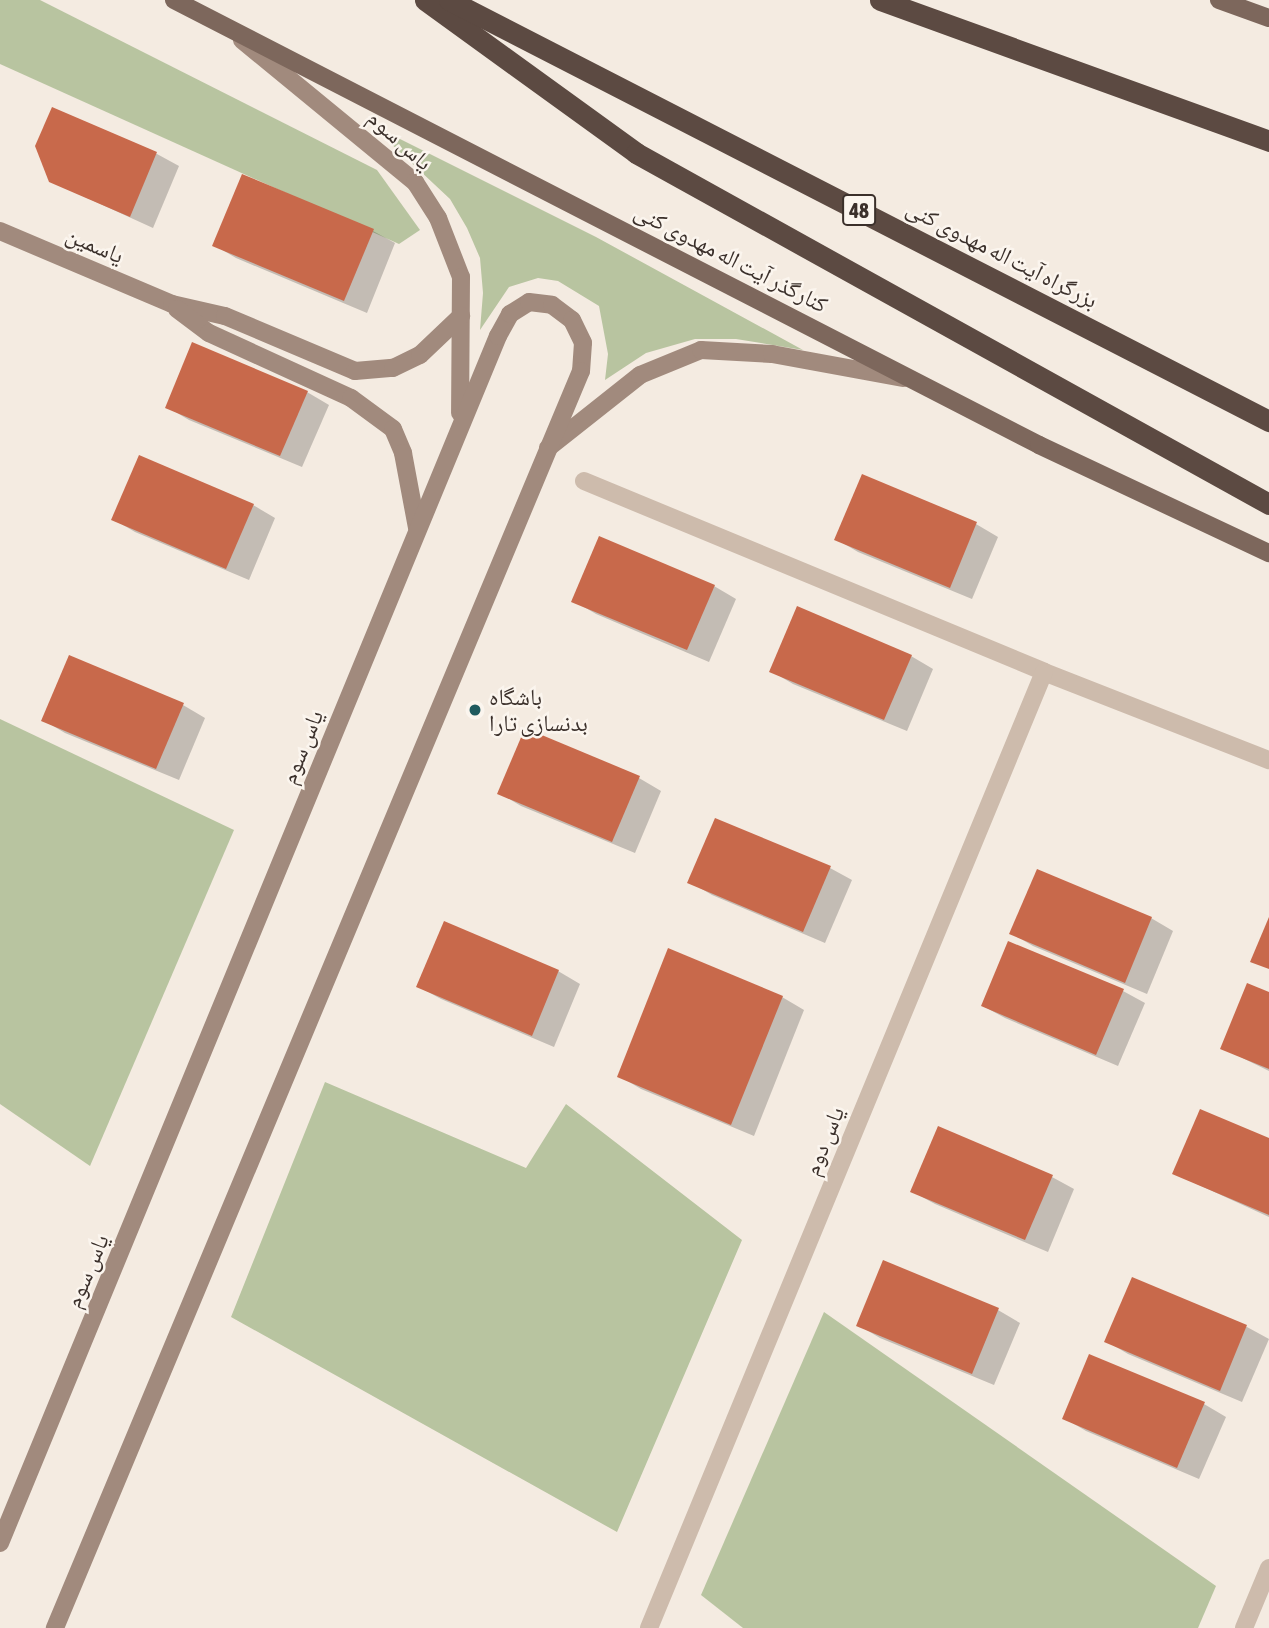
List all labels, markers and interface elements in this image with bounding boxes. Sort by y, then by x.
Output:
street label: یاس سوم [362,104,438,176]
road number: 48 [842,192,876,228]
street label: بزرگراه آیت اله مهدوی کنی [902,194,1102,314]
street label: کنارگذر آیت اله مهدوی کنی [630,197,832,319]
street label: یاسمین [62,221,128,269]
place label: باشگاه بدنسازی تارا [489,683,588,737]
marker: باشگاه بدنسازی تارا [467,702,483,718]
street label: یاس سوم [275,706,329,788]
street label: یاس دوم [798,1103,850,1179]
street label: یاس سوم [59,1230,115,1312]

